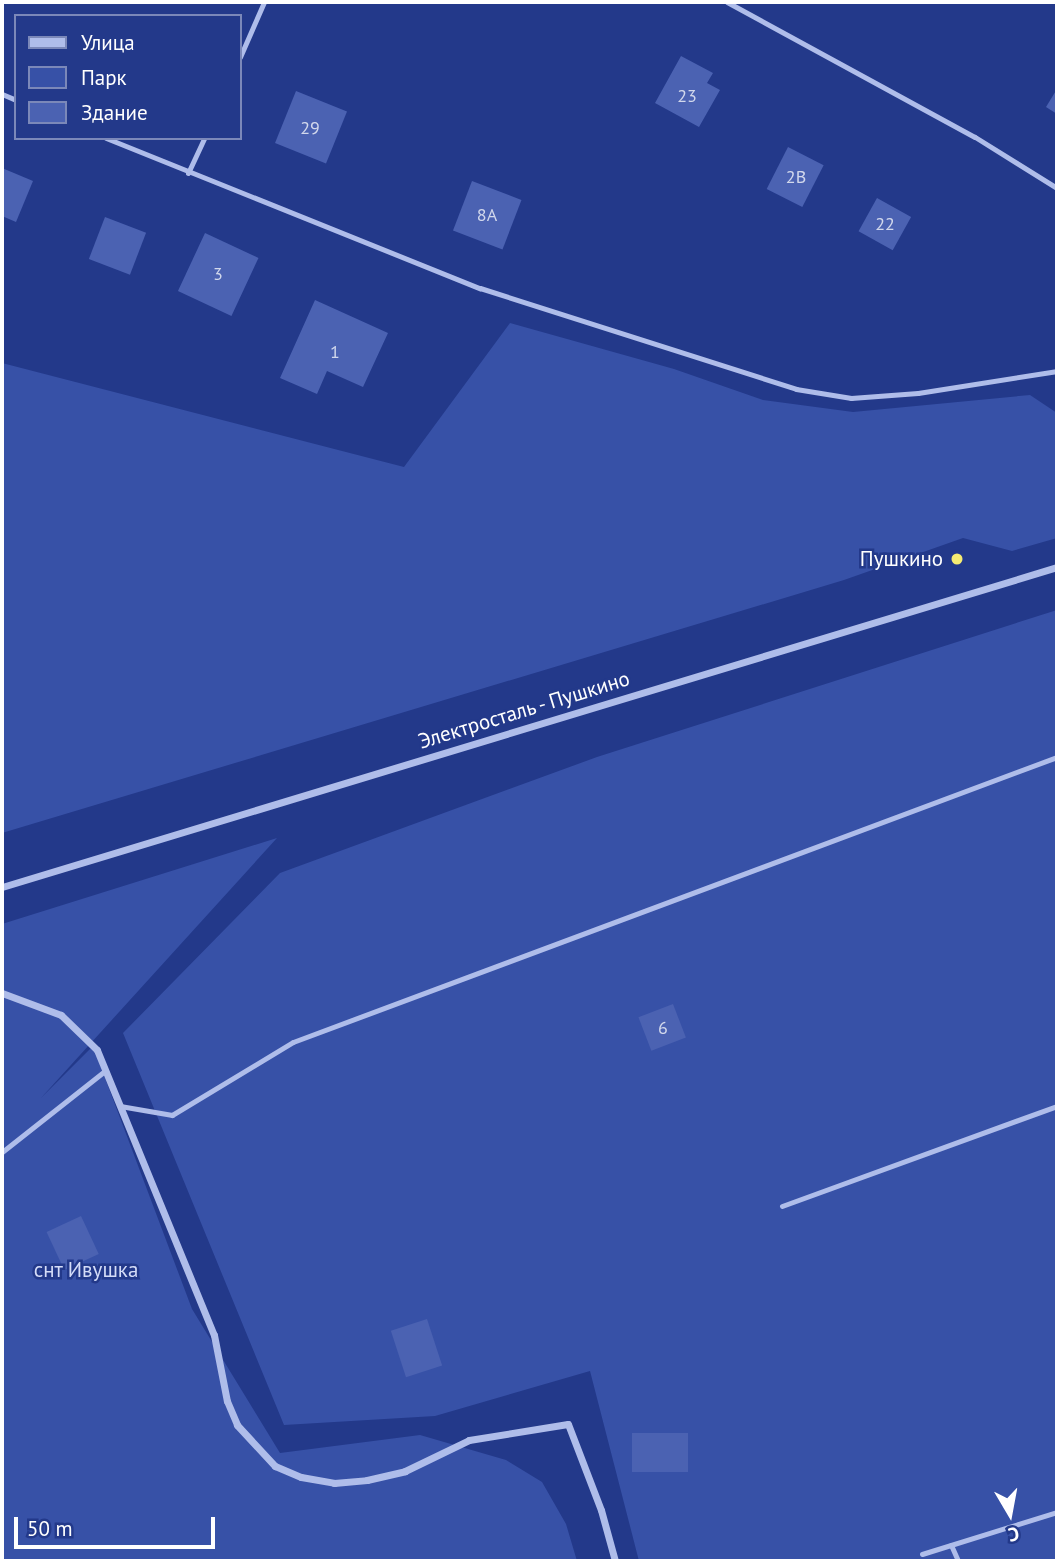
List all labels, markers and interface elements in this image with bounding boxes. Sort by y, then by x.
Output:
legend [14,14,242,140]
text: Улица [81,29,135,56]
text: Парк [81,64,127,91]
house number: 23 [677,85,697,107]
text: Здание [81,99,148,126]
house number: 29 [300,117,320,139]
house number: 2В [786,166,806,188]
house number: 8А [477,204,497,226]
house number: 22 [875,213,895,235]
house number: 3 [213,263,223,285]
house number: 1 [330,341,340,363]
place label: Пушкино [860,546,943,572]
marker: Пушкино [949,551,965,567]
street label: Электросталь - Пушкино [413,665,635,755]
house number: 6 [658,1017,668,1039]
park label: снт Ивушка [33,1257,139,1283]
north arrow [975,1479,1045,1549]
scale bar [18,1504,219,1548]
text: 50 m [27,1515,73,1542]
text: С [1006,1522,1021,1547]

